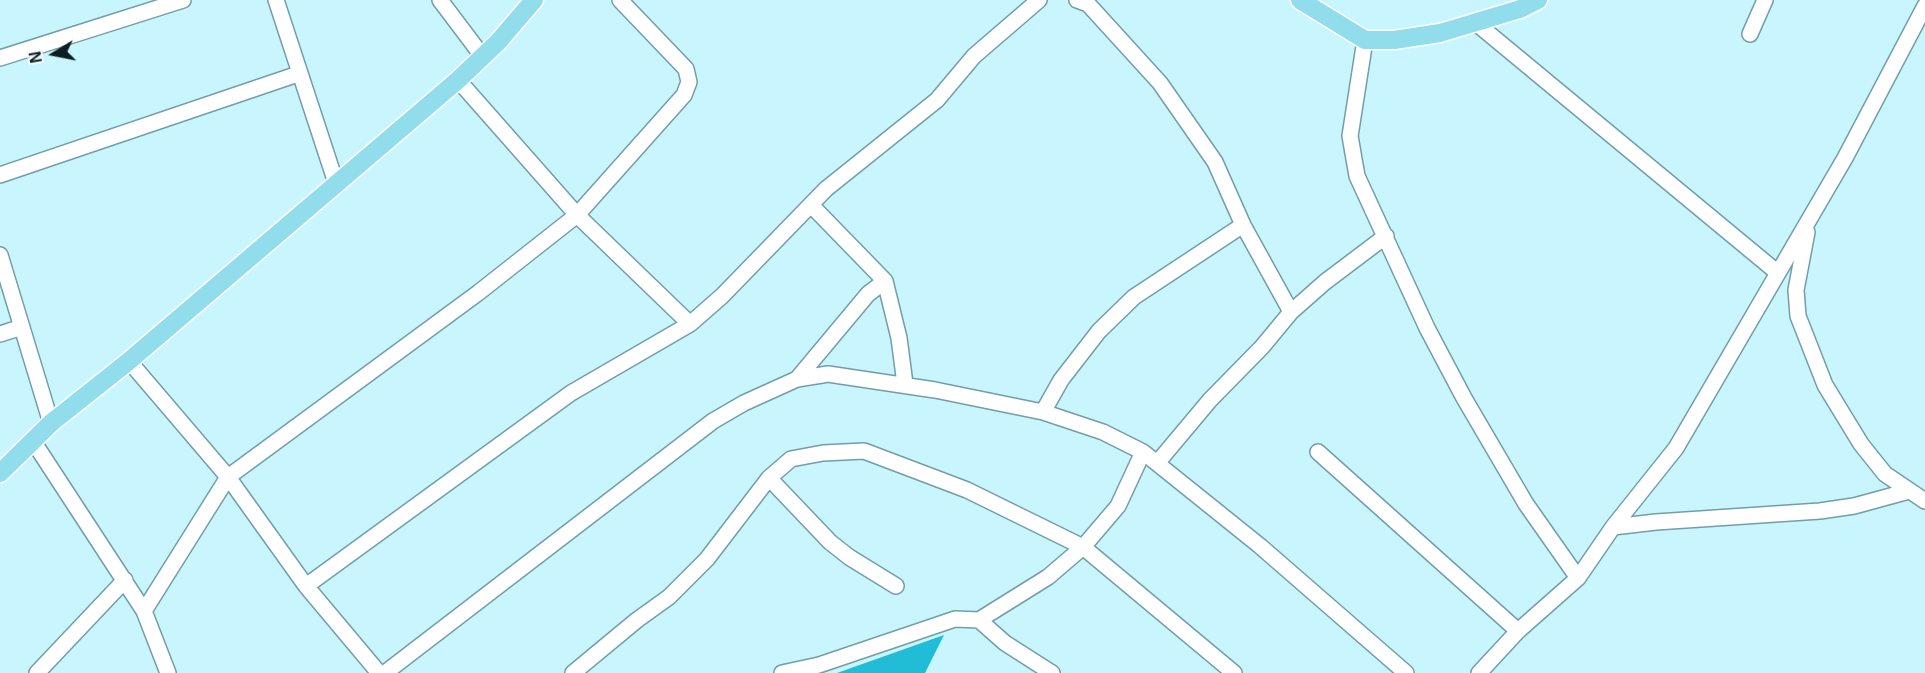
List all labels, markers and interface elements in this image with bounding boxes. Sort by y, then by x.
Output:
north arrow [24,24,84,84]
text: N [26,50,45,64]

